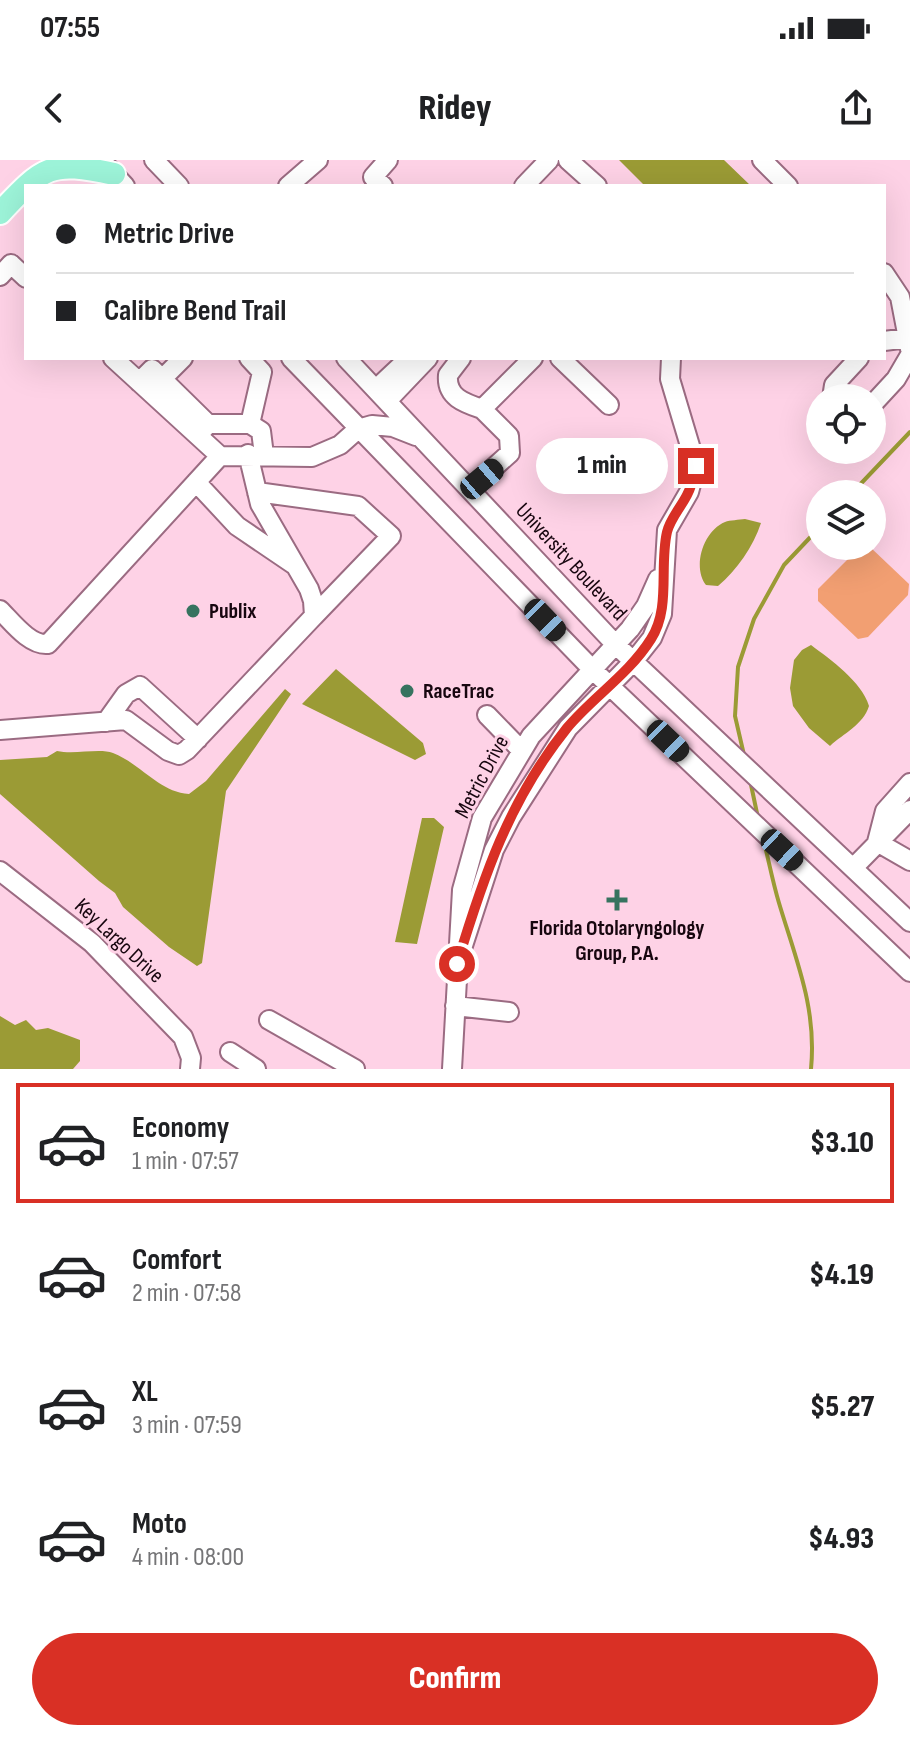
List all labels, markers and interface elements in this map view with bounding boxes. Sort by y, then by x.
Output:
text: 07:55 [40,10,100,46]
icon: back [32,86,76,130]
icon: share [834,86,878,130]
text: Ridey [419,87,491,130]
text: Metric Drive [104,216,234,252]
text: Calibre Bend Trail [104,293,286,329]
map controls [806,384,886,560]
button: locate [806,384,886,464]
callout: 1 min [536,438,668,494]
route end [678,448,714,484]
text: 1 min [577,450,627,481]
car [456,454,508,504]
button: layers [806,480,886,560]
street label: University Boulevard [510,498,632,626]
car [520,594,570,646]
place label: Publix [209,598,257,625]
marker: Publix [184,602,202,620]
place label: RaceTrac [423,678,494,705]
marker: RaceTrac [398,682,416,700]
car [642,716,694,766]
street label: Metric Drive [449,731,515,823]
car [756,825,808,875]
marker: Florida Otolaryngology Group, P.A. [606,889,628,911]
street label: Key Largo Drive [69,893,169,989]
place label: Florida Otolaryngology Group, P.A. [530,915,704,967]
route start [439,946,475,982]
icon: car [36,1107,108,1179]
text: Economy [132,1110,229,1146]
text: $3.10 [810,1125,874,1161]
text: 1 min · 07:57 [132,1146,239,1177]
icon: car [36,1239,108,1311]
text: Comfort [132,1242,222,1278]
text: $4.19 [809,1257,874,1293]
text: 2 min · 07:58 [132,1278,241,1309]
icon: car [36,1371,108,1443]
text: XL [132,1374,158,1410]
text: $5.27 [810,1389,874,1425]
text: 3 min · 07:59 [132,1410,242,1441]
icon: car [36,1503,108,1575]
text: Moto [132,1506,187,1542]
text: $4.93 [808,1521,874,1557]
text: 4 min · 08:00 [132,1542,244,1573]
button: Confirm [32,1633,878,1725]

